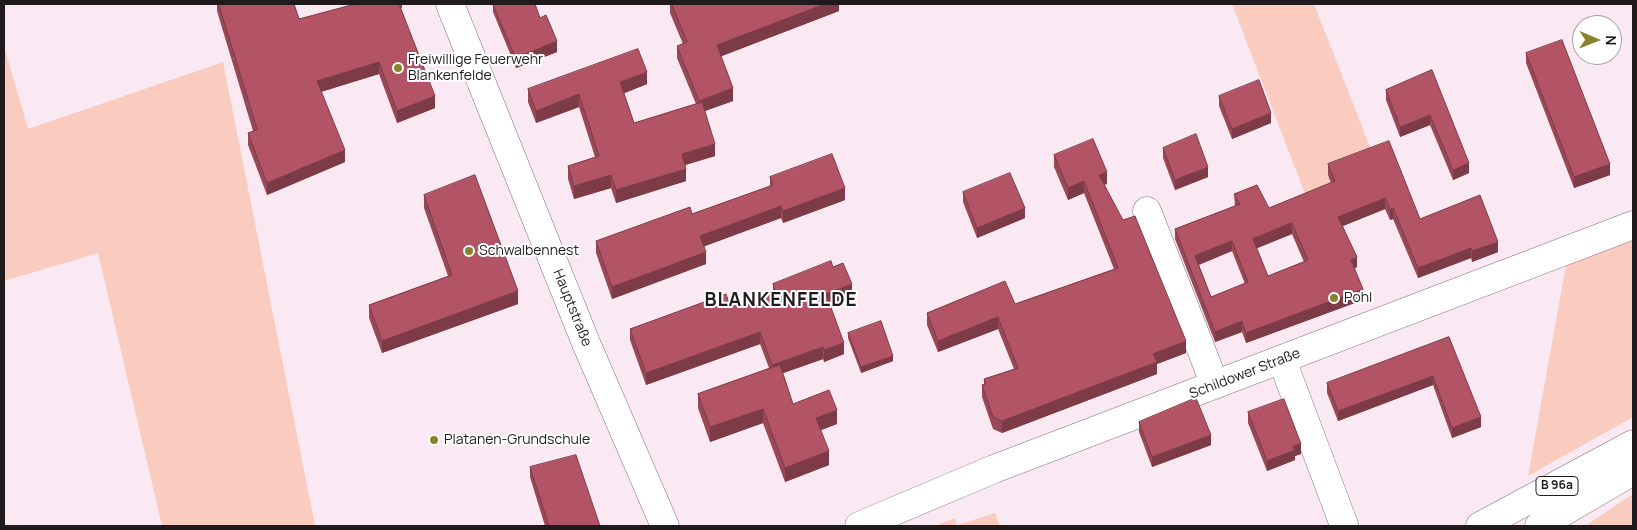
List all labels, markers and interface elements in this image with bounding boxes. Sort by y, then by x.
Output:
north arrow [1572,15,1622,65]
text: N [1602,35,1621,45]
place label: Freiwillige Feuerwehr Blankenfelde [408,52,543,84]
marker: Freiwillige Feuerwehr Blankenfelde [392,62,404,74]
place label: Schwalbennest [479,243,579,259]
marker: Schwalbennest [463,245,475,257]
street label: Hauptstraße [549,267,595,349]
district label: BLANKENFELDE [703,290,859,312]
place label: Pohl [1344,290,1372,306]
marker: Pohl [1328,292,1340,304]
street label: Schildower Straße [1187,345,1303,403]
place label: Platanen-Grundschule [444,432,590,448]
marker: Platanen-Grundschule [428,434,440,446]
road number: B 96a [1536,476,1578,496]

